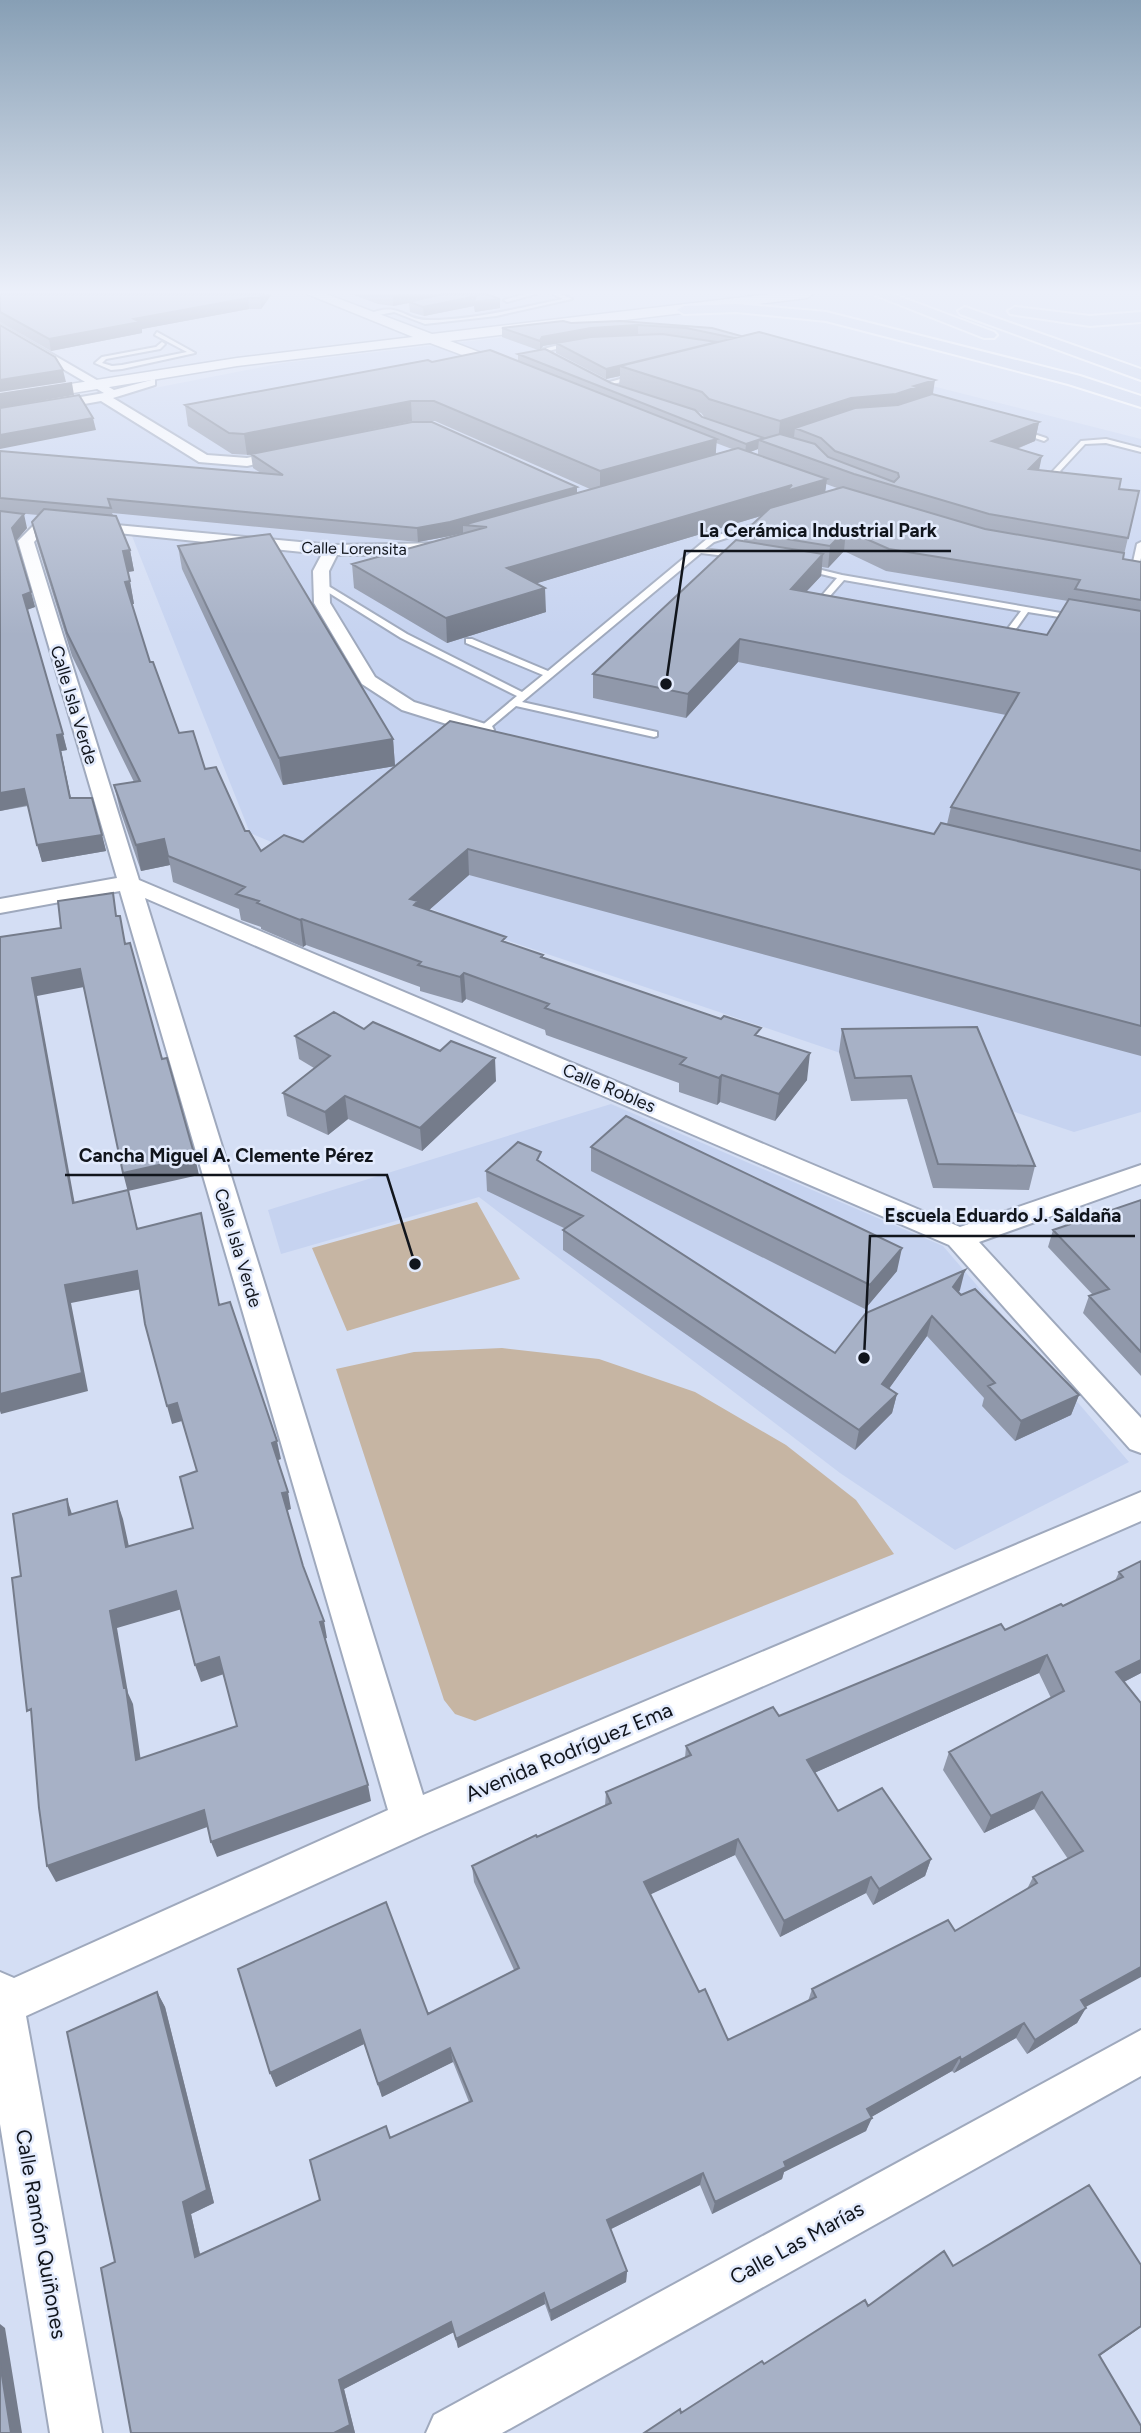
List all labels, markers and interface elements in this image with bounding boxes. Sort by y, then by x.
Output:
callout: La Cerámica Industrial Park [685,511,951,551]
text: La Cerámica Industrial Park [699,519,938,542]
street label: Calle Lorensita [301,538,407,559]
street label: Calle Isla Verde [45,643,103,767]
street label: Calle Robles [559,1059,659,1117]
callout: Cancha Miguel A. Clemente Pérez [65,1135,387,1175]
text: Cancha Miguel A. Clemente Pérez [79,1144,373,1167]
street label: Calle Isla Verde [209,1186,267,1310]
callout: Escuela Eduardo J. Saldaña [870,1196,1135,1236]
text: Escuela Eduardo J. Saldaña [885,1204,1121,1227]
street label: Avenida Rodríguez Ema [461,1697,676,1807]
street label: Calle Ramón Quiñones [11,2127,72,2341]
street label: Calle Las Marías [725,2195,868,2290]

